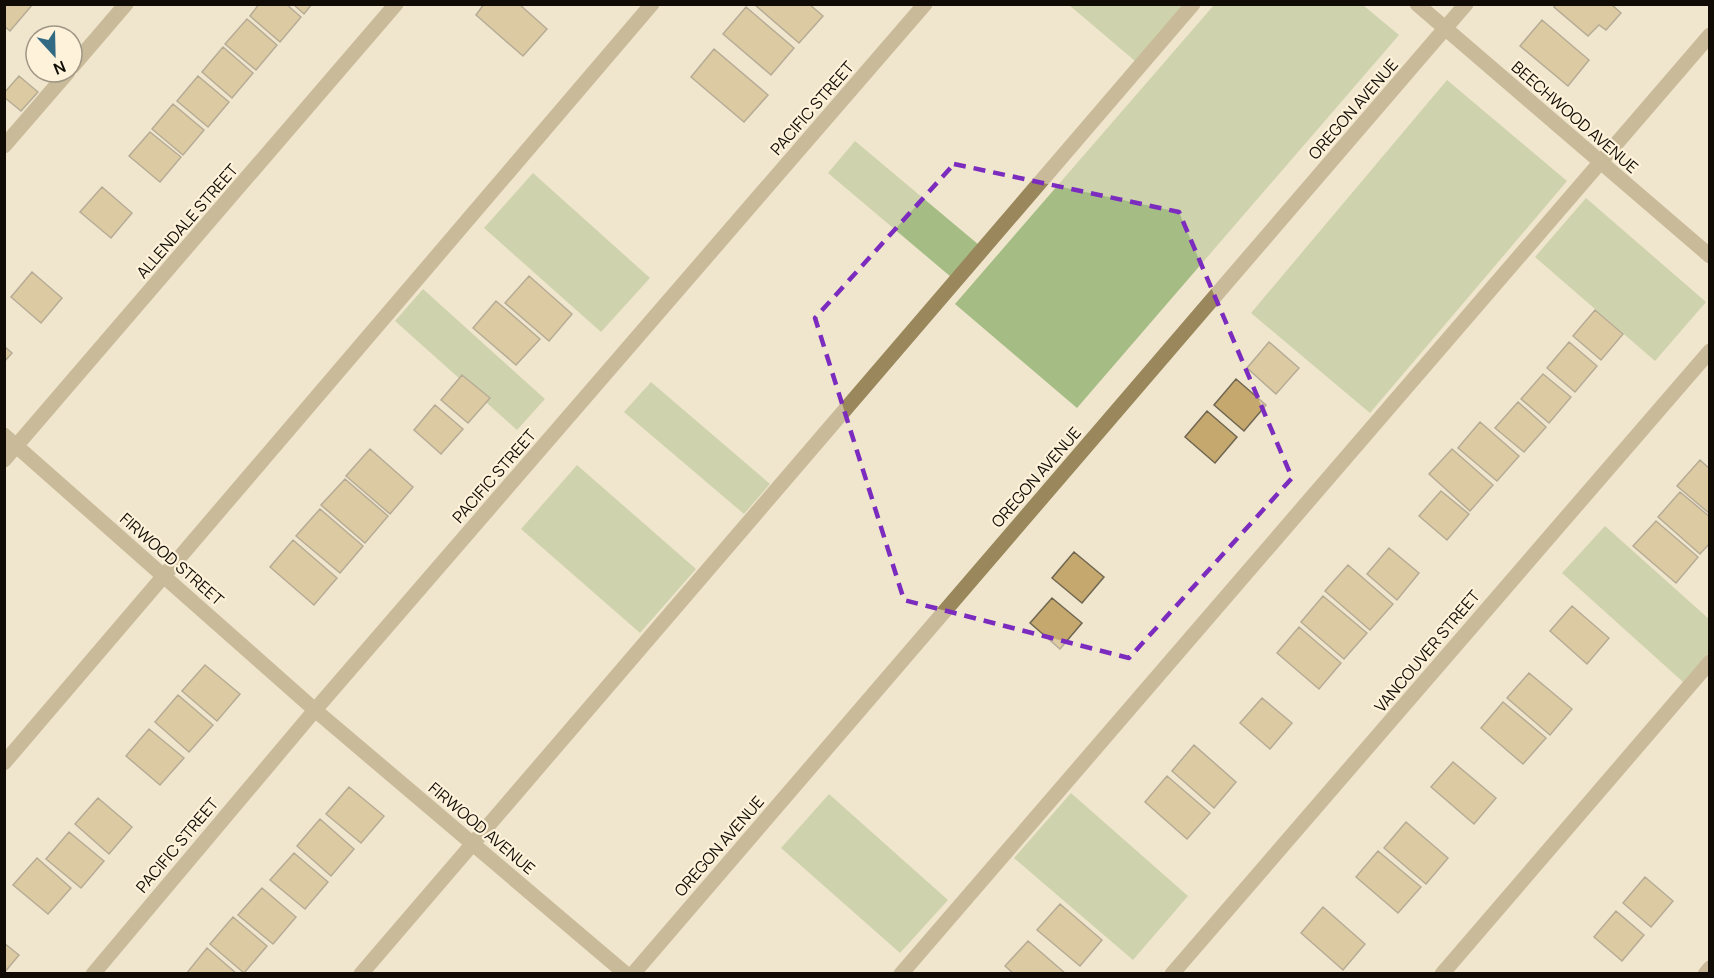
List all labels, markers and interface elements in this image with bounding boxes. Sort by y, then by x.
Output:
north arrow [24,24,84,84]
street label: OREGON AVENUE [1303,54,1403,164]
text: N [50,56,69,80]
street label: PACIFIC STREET [765,56,859,160]
street label: BEECHWOOD AVENUE [1507,56,1643,178]
street label: ALLENDALE STREET [131,159,243,283]
street label: OREGON AVENUE [986,422,1086,532]
street label: PACIFIC STREET [447,424,541,528]
street label: FIRWOOD STREET [115,508,229,611]
street label: VANCOUVER STREET [1369,585,1485,717]
street label: FIRWOOD AVENUE [424,777,540,879]
street label: OREGON AVENUE [669,791,769,901]
street label: PACIFIC STREET [131,793,224,897]

